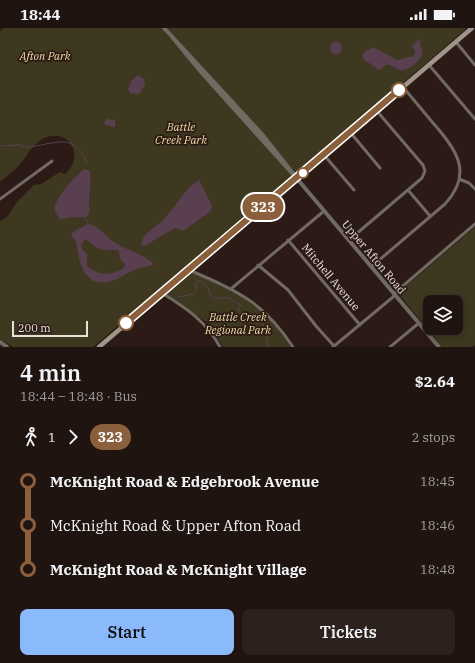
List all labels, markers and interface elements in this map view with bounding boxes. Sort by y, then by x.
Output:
text: 18:44 [20,5,61,24]
park label: Afton Park [18,49,71,63]
unlabelled marker [391,82,407,98]
park label: Battle Creek Park [155,120,207,147]
unlabelled marker [297,167,309,179]
line badge: 323 [240,194,286,220]
text: 323 [250,198,276,216]
street label: Upper Afton Road [339,217,409,297]
street label: Mitchell Avenue [299,241,363,313]
map controls [423,295,463,335]
button: layers [423,295,463,335]
park label: Battle Creek Regional Park [204,310,271,337]
unlabelled marker [118,315,134,331]
scale bar [12,319,88,338]
text: 200 m [18,321,51,335]
text: 4 min [20,358,81,387]
text: $2.64 [415,372,455,391]
text: 18:44 – 18:48 · Bus [20,388,137,405]
icon: walk [20,426,42,448]
icon: forward [62,426,84,448]
text: 323 [98,428,123,446]
text: 1 [48,429,56,446]
text: 2 stops [412,429,455,446]
text: McKnight Road & Edgebrook Avenue [50,472,319,491]
text: 18:45 [420,473,455,490]
text: McKnight Road & Upper Afton Road [50,516,301,535]
text: 18:46 [420,517,455,534]
text: McKnight Road & McKnight Village [50,560,307,579]
text: 18:48 [420,561,455,578]
button: Start [20,609,234,655]
button: Tickets [242,609,455,655]

